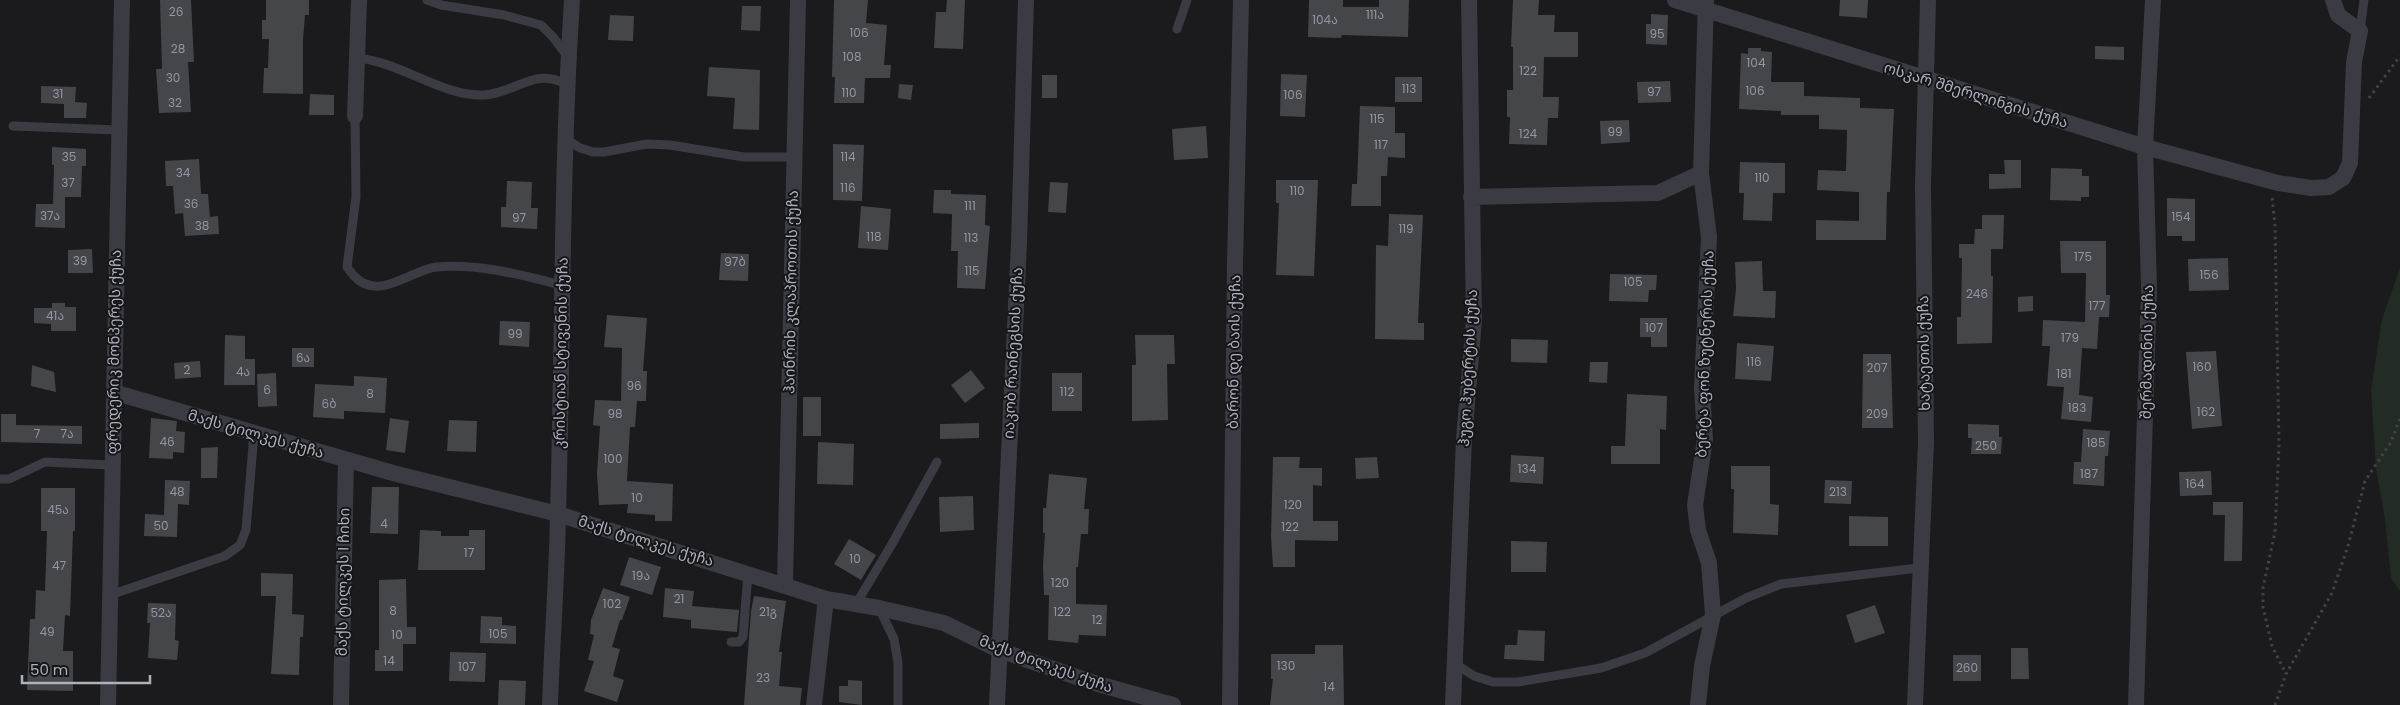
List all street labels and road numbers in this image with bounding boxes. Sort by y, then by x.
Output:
street label: ოსკარ შმერლინგის ქუჩა [1881,56,2071,133]
street label: ჰაინრიხ კლაპროთის ქუჩა [778,190,803,394]
street label: ფრედერიკ მონპერეს ქუჩა [101,249,126,454]
street label: ბერტა ფონ ზუტნერის ქუჩა [1690,250,1719,458]
street label: კრისტიან სტივენის ქუჩა [548,257,573,449]
street label: იაკობ რაინეგსის ქუჩა [998,267,1027,439]
street label: ბარონ დე ბაის ქუჩა [1222,275,1245,429]
street label: შერმადინის ქუჩა [2135,285,2158,419]
street label: ჰუგო ჰუბერტის ქუჩა [1453,289,1482,447]
street label: ხატაეთის ქუჩა [1912,295,1935,411]
street label: მაქს ტილკეს ქუჩა [186,404,327,463]
street label: მაქს ტილკეს I ჩიხი [331,508,354,656]
street label: მაქს ტილკეს ქუჩა [576,510,716,571]
street label: მაქს ტილკეს ქუჩა [976,630,1116,697]

